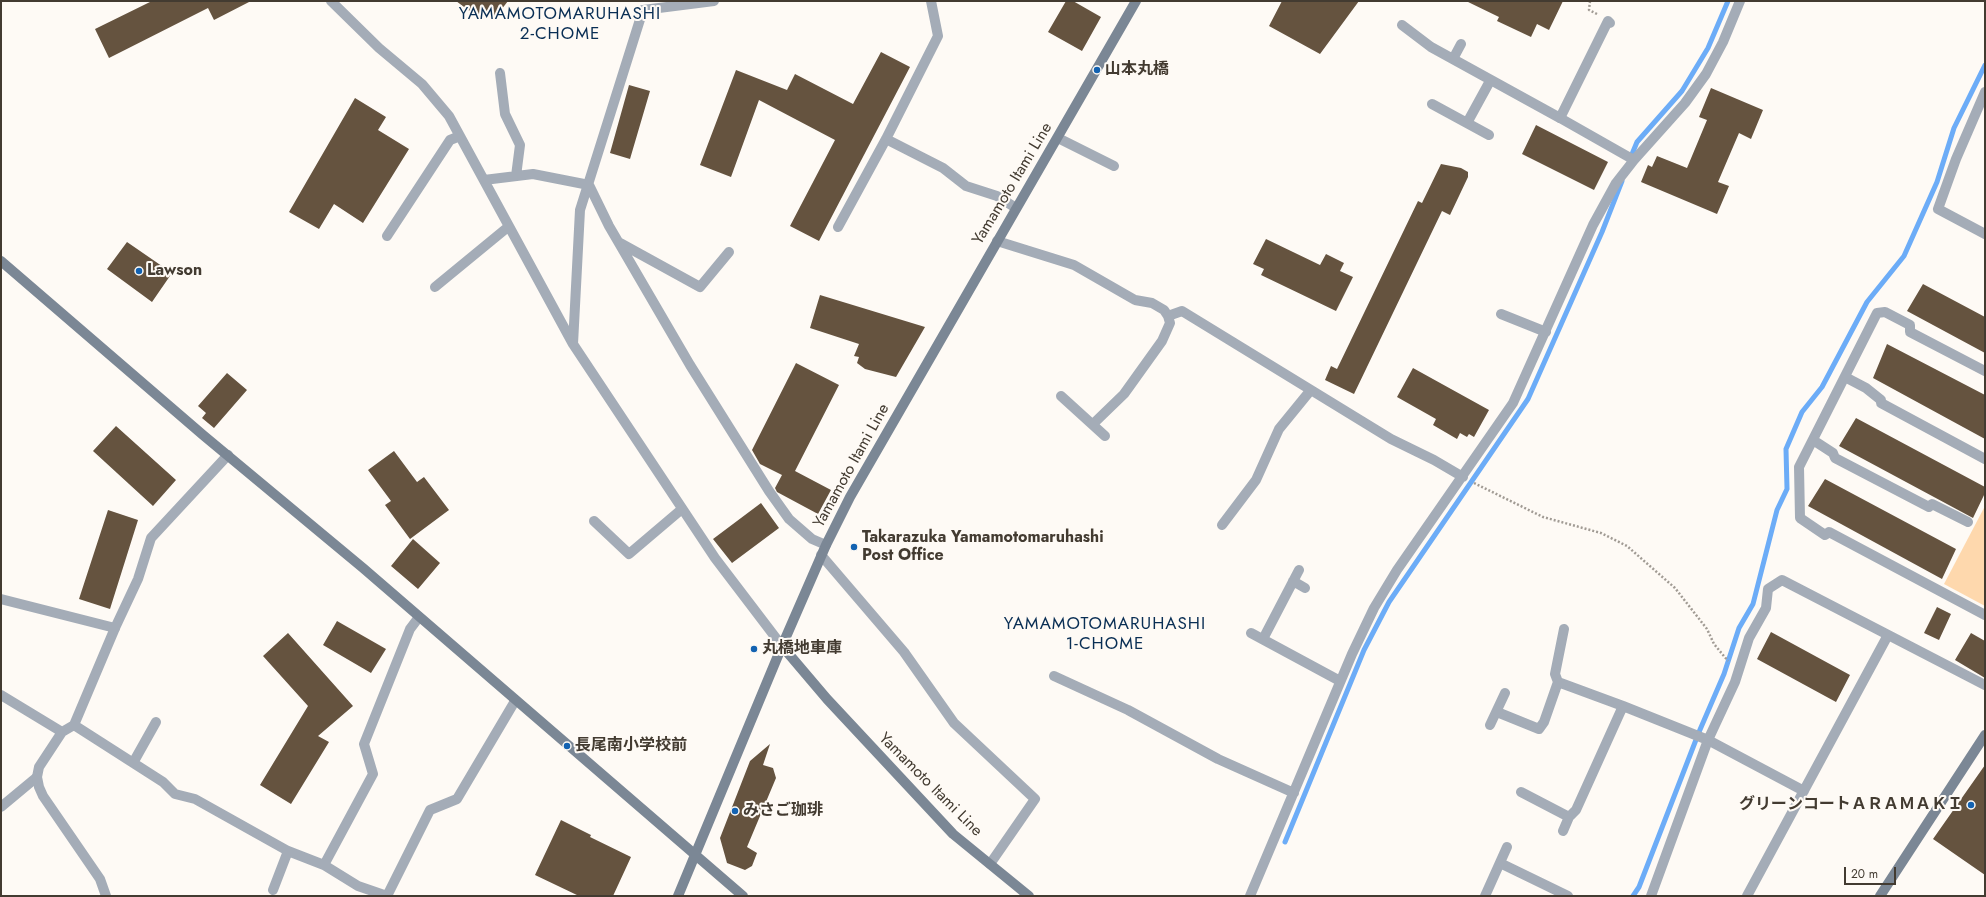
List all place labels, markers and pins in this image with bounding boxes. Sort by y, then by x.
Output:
place label: 山本丸橋 [1105,60,1169,80]
marker: 山本丸橋 [1092,65,1102,75]
place label: Lawson [147,261,202,281]
marker: Lawson [134,266,144,276]
place label: Takarazuka Yamamotomaruhashi Post Office [862,528,1104,566]
marker: Takarazuka Yamamotomaruhashi Post Office [849,542,859,552]
place label: 丸橋地車庫 [762,639,842,659]
marker: 丸橋地車庫 [749,644,759,654]
place label: 長尾南小学校前 [575,736,687,756]
marker: 長尾南小学校前 [562,741,572,751]
place label: グリーンコートＡＲＡＭＡＫＩ [1739,795,1963,815]
marker: グリーンコートＡＲＡＭＡＫＩ [1966,800,1976,810]
place label: みさご珈琲 [743,801,823,821]
marker: みさご珈琲 [730,806,740,816]

